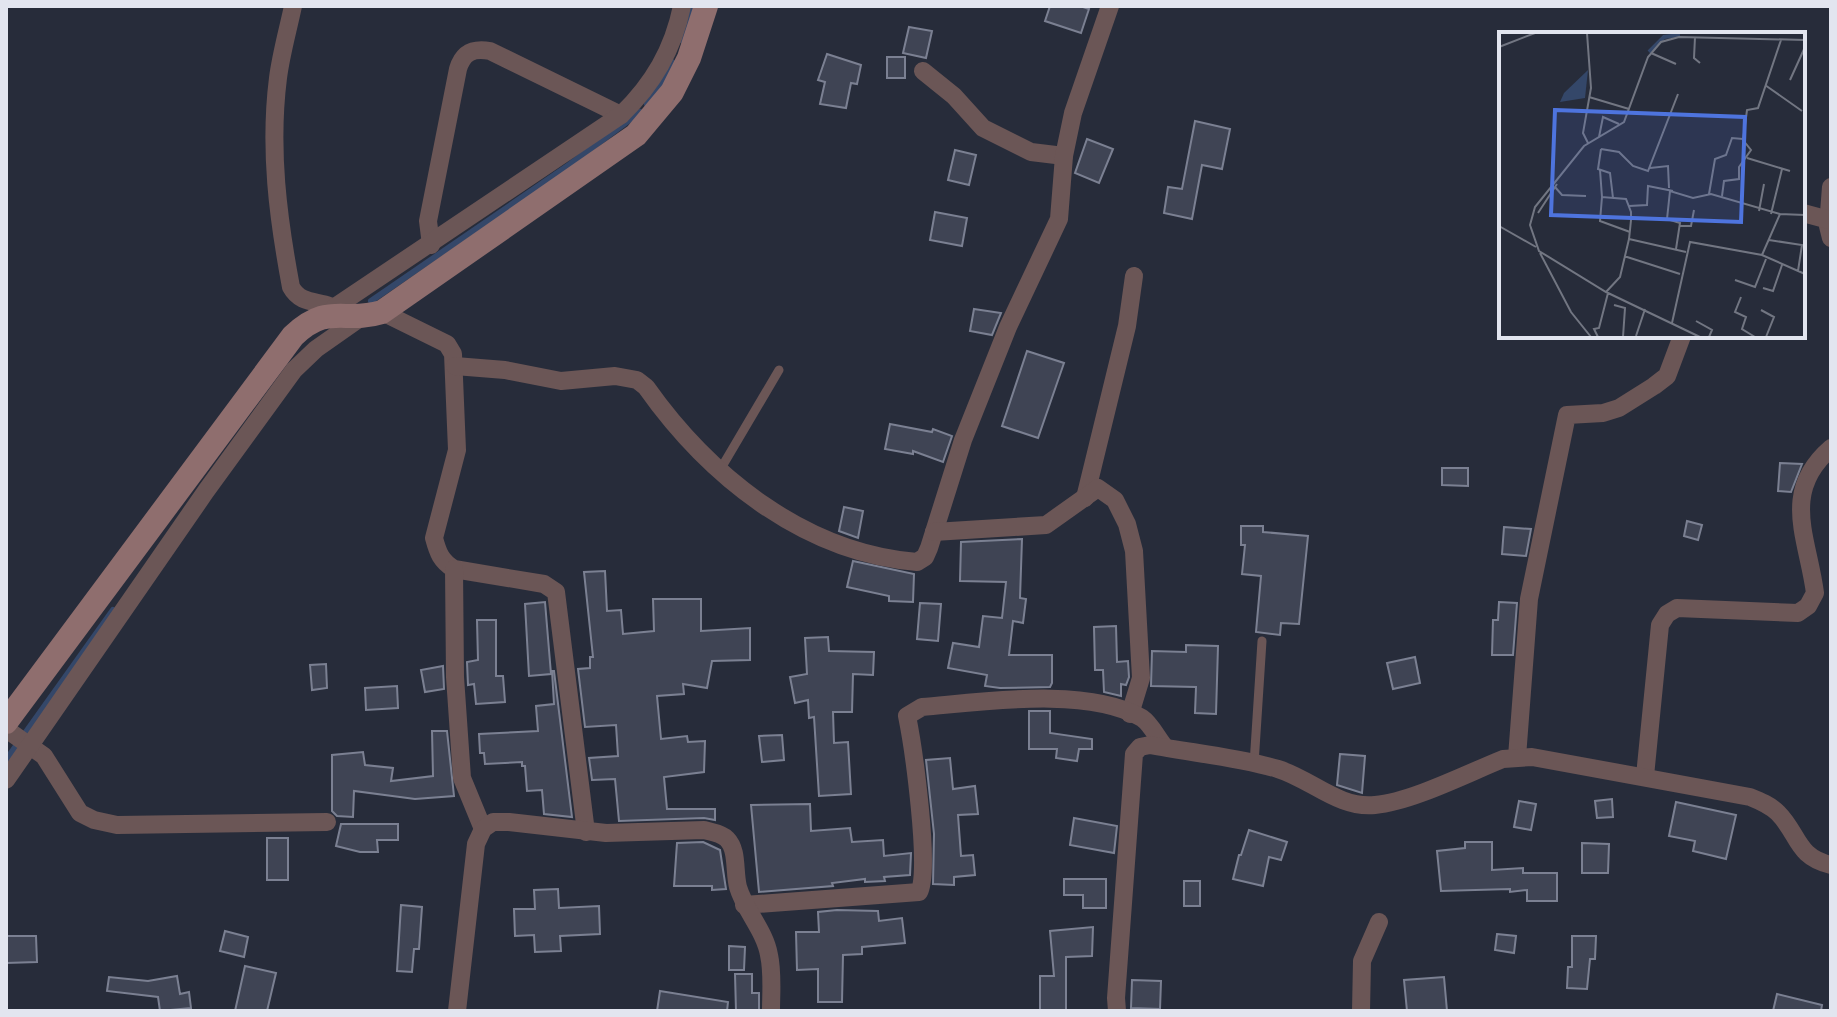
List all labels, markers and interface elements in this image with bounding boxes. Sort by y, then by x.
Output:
inset map [1499,32,1805,338]

